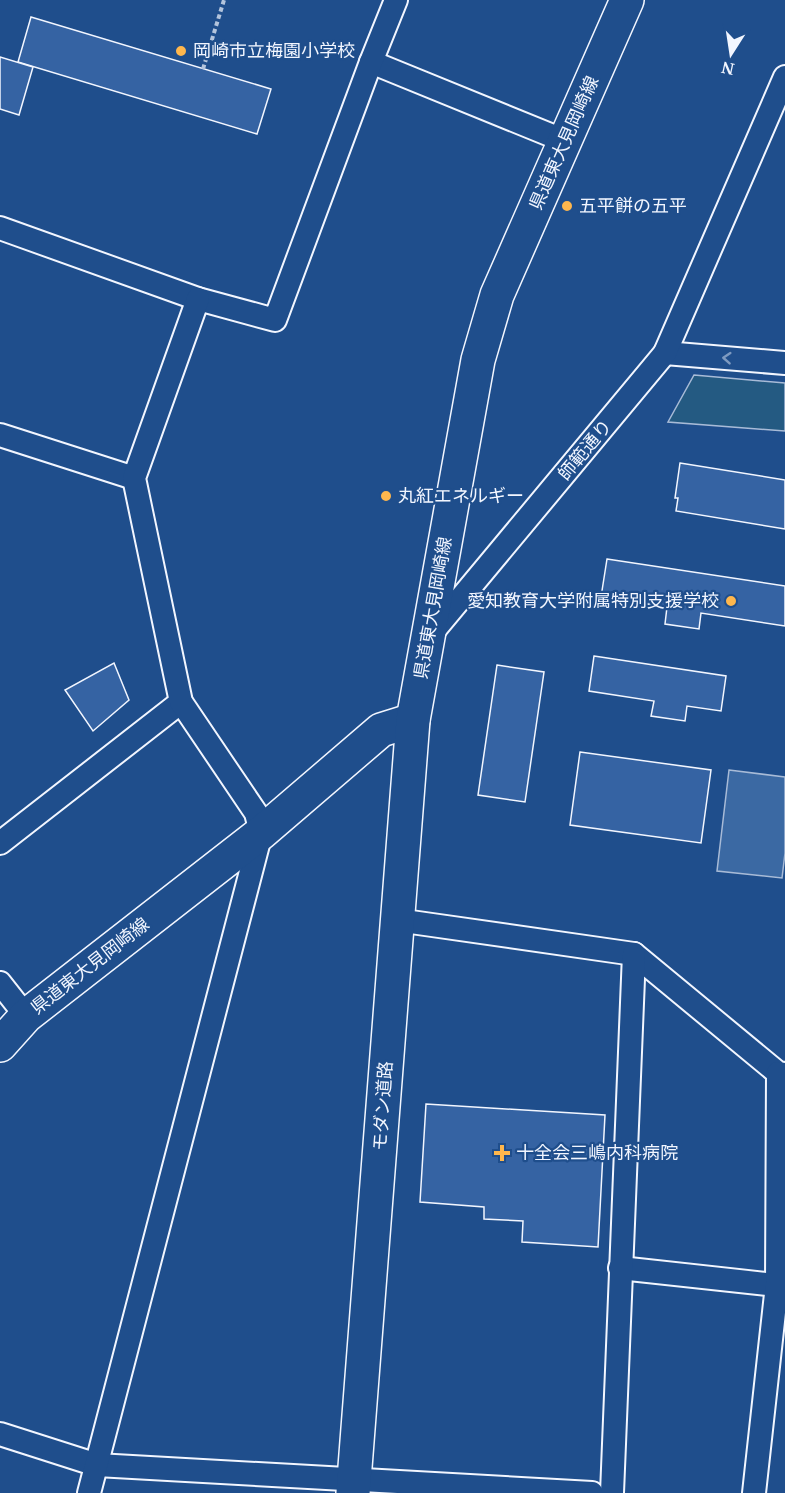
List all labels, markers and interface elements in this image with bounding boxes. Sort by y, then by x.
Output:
north arrow [701,24,761,84]
place label: 岡崎市立梅園小学校 [193,38,355,62]
marker: 岡崎市立梅園小学校 [174,44,188,58]
text: N [719,57,736,81]
street label: 県道東大見岡崎線 [523,72,603,213]
place label: 五平餅の五平 [579,193,687,217]
marker: 五平餅の五平 [560,199,574,213]
one-way arrow [722,352,731,365]
street label: 師範通り [552,414,617,485]
place label: 丸紅エネルギー [398,483,524,507]
marker: 丸紅エネルギー [379,489,393,503]
street label: 県道東大見岡崎線 [408,535,456,681]
place label: 愛知教育大学附属特別支援学校 [467,588,719,612]
marker: 愛知教育大学附属特別支援学校 [724,594,738,608]
street label: 県道東大見岡崎線 [25,911,154,1019]
street label: モダン道路 [367,1060,397,1152]
place label: 十全会三嶋内科病院 [516,1140,678,1164]
marker: 十全会三嶋内科病院 [493,1144,511,1162]

